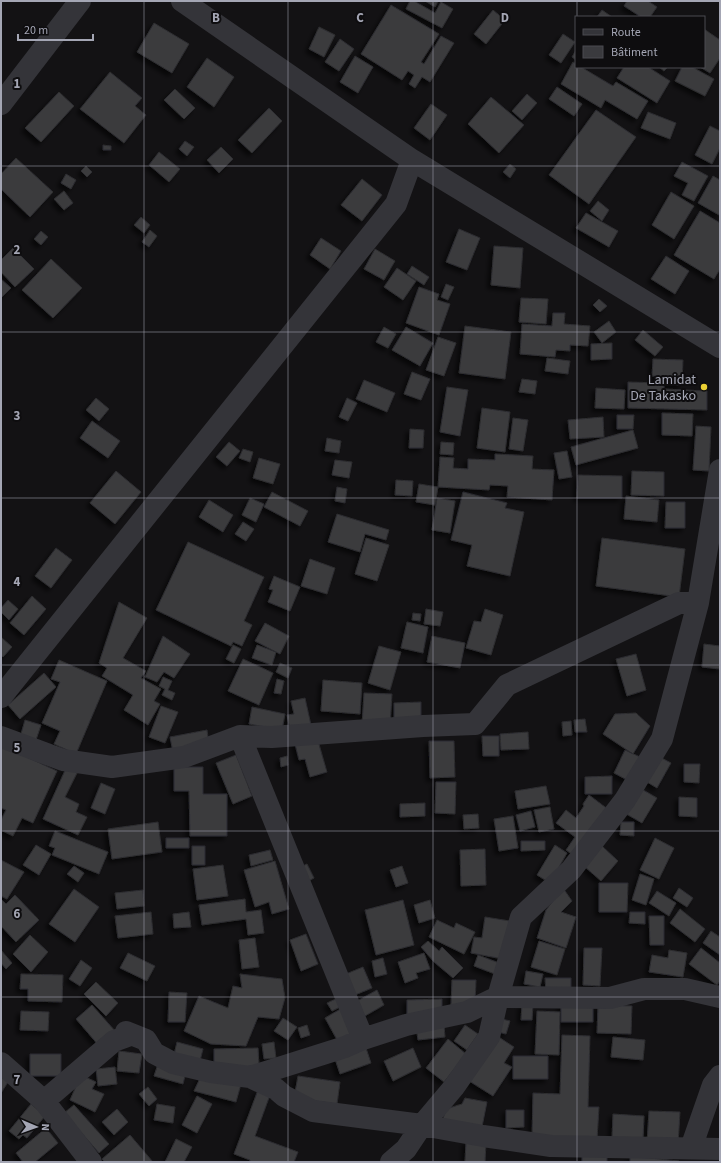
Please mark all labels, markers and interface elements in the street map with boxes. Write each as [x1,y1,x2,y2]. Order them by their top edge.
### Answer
text: B [212,9,220,27]
text: C [356,9,364,27]
text: D [501,9,509,27]
scale bar [18,16,93,42]
legend [575,16,705,68]
text: 20 m [24,22,48,39]
text: Route [611,24,641,41]
text: Bâtiment [611,44,657,61]
text: 1 [14,75,21,93]
text: 2 [14,241,21,259]
place label: Lamidat De Takasko [630,370,696,406]
marker: Lamidat De Takasko [699,382,709,392]
text: 3 [14,407,21,425]
text: 4 [14,573,21,591]
text: 5 [14,739,21,757]
text: 6 [14,905,21,923]
text: 7 [14,1071,21,1089]
north arrow [16,1107,56,1147]
text: N [38,1123,53,1131]

